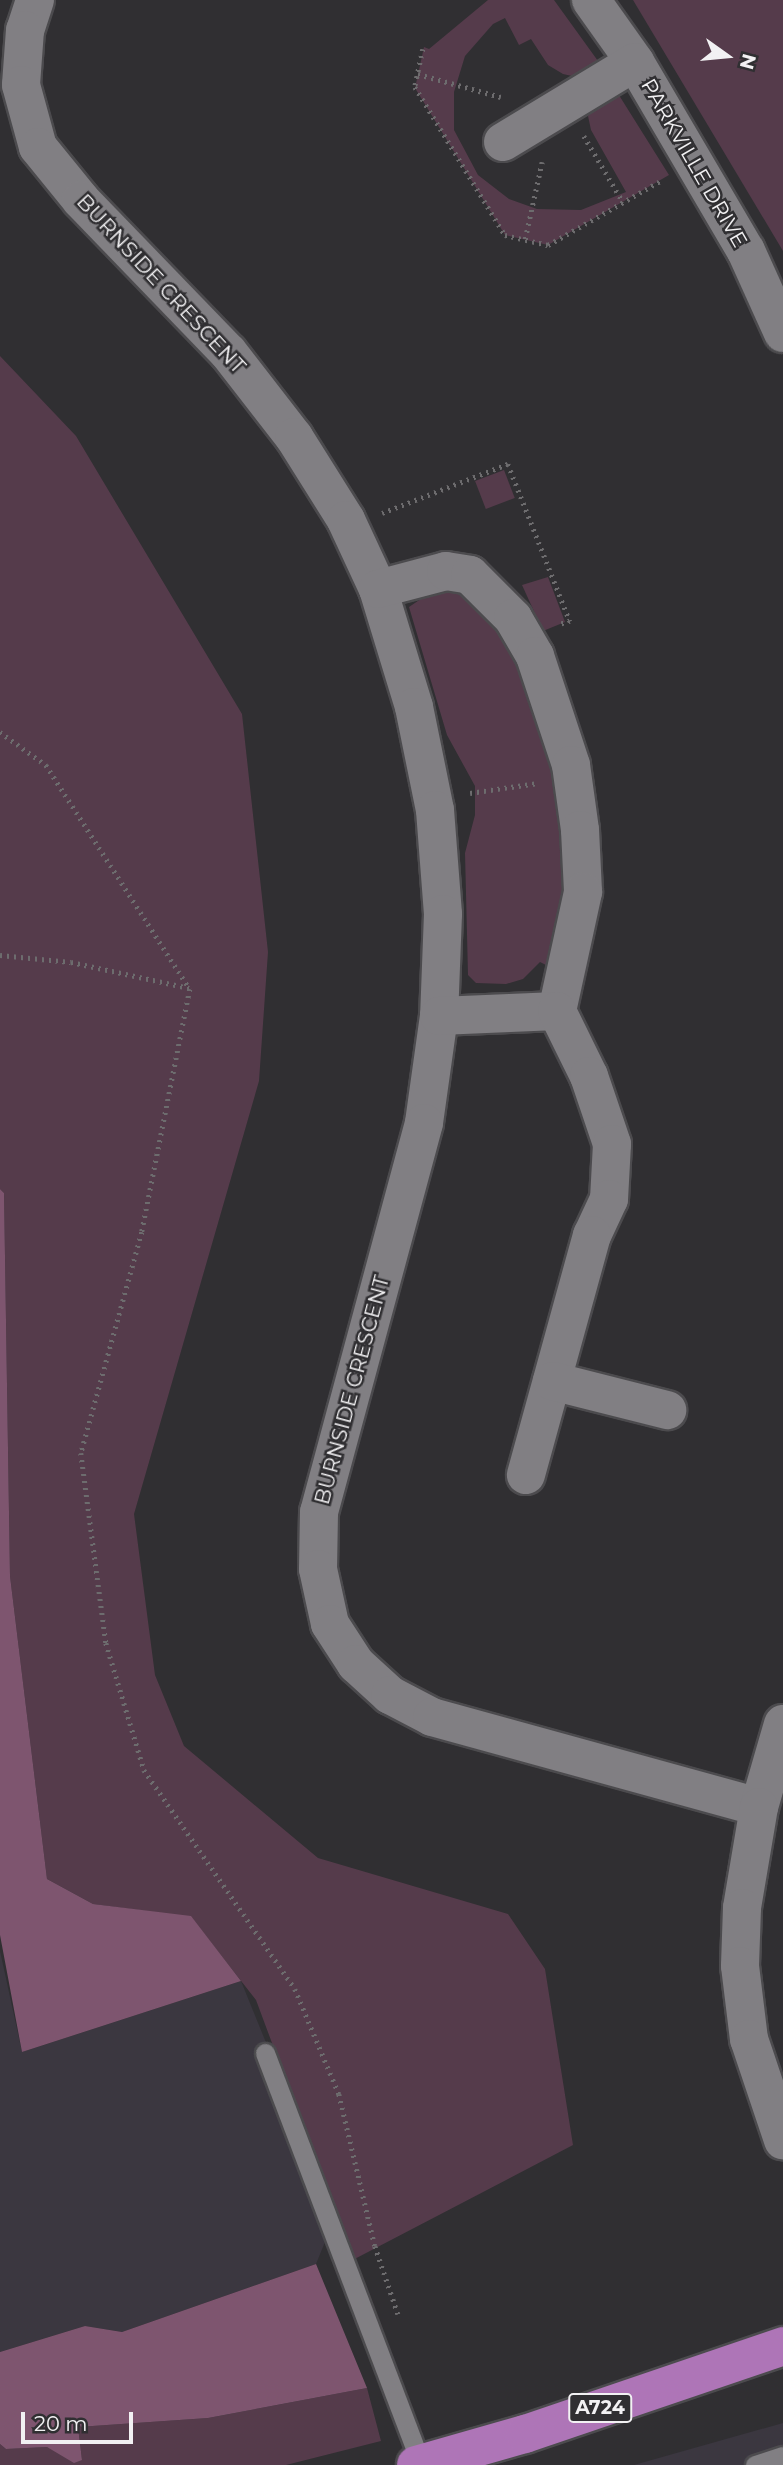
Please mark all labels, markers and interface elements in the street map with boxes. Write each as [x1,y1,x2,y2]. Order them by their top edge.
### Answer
north arrow [692,21,762,91]
text: N [735,51,761,72]
street label: PARKVILLE DRIVE [635,74,753,252]
street label: BURNSIDE CRESCENT [71,189,251,379]
street label: BURNSIDE CRESCENT [309,1273,395,1507]
road number: A724 [567,2392,633,2424]
scale bar [24,2398,136,2442]
text: 20 m [34,2411,88,2436]

